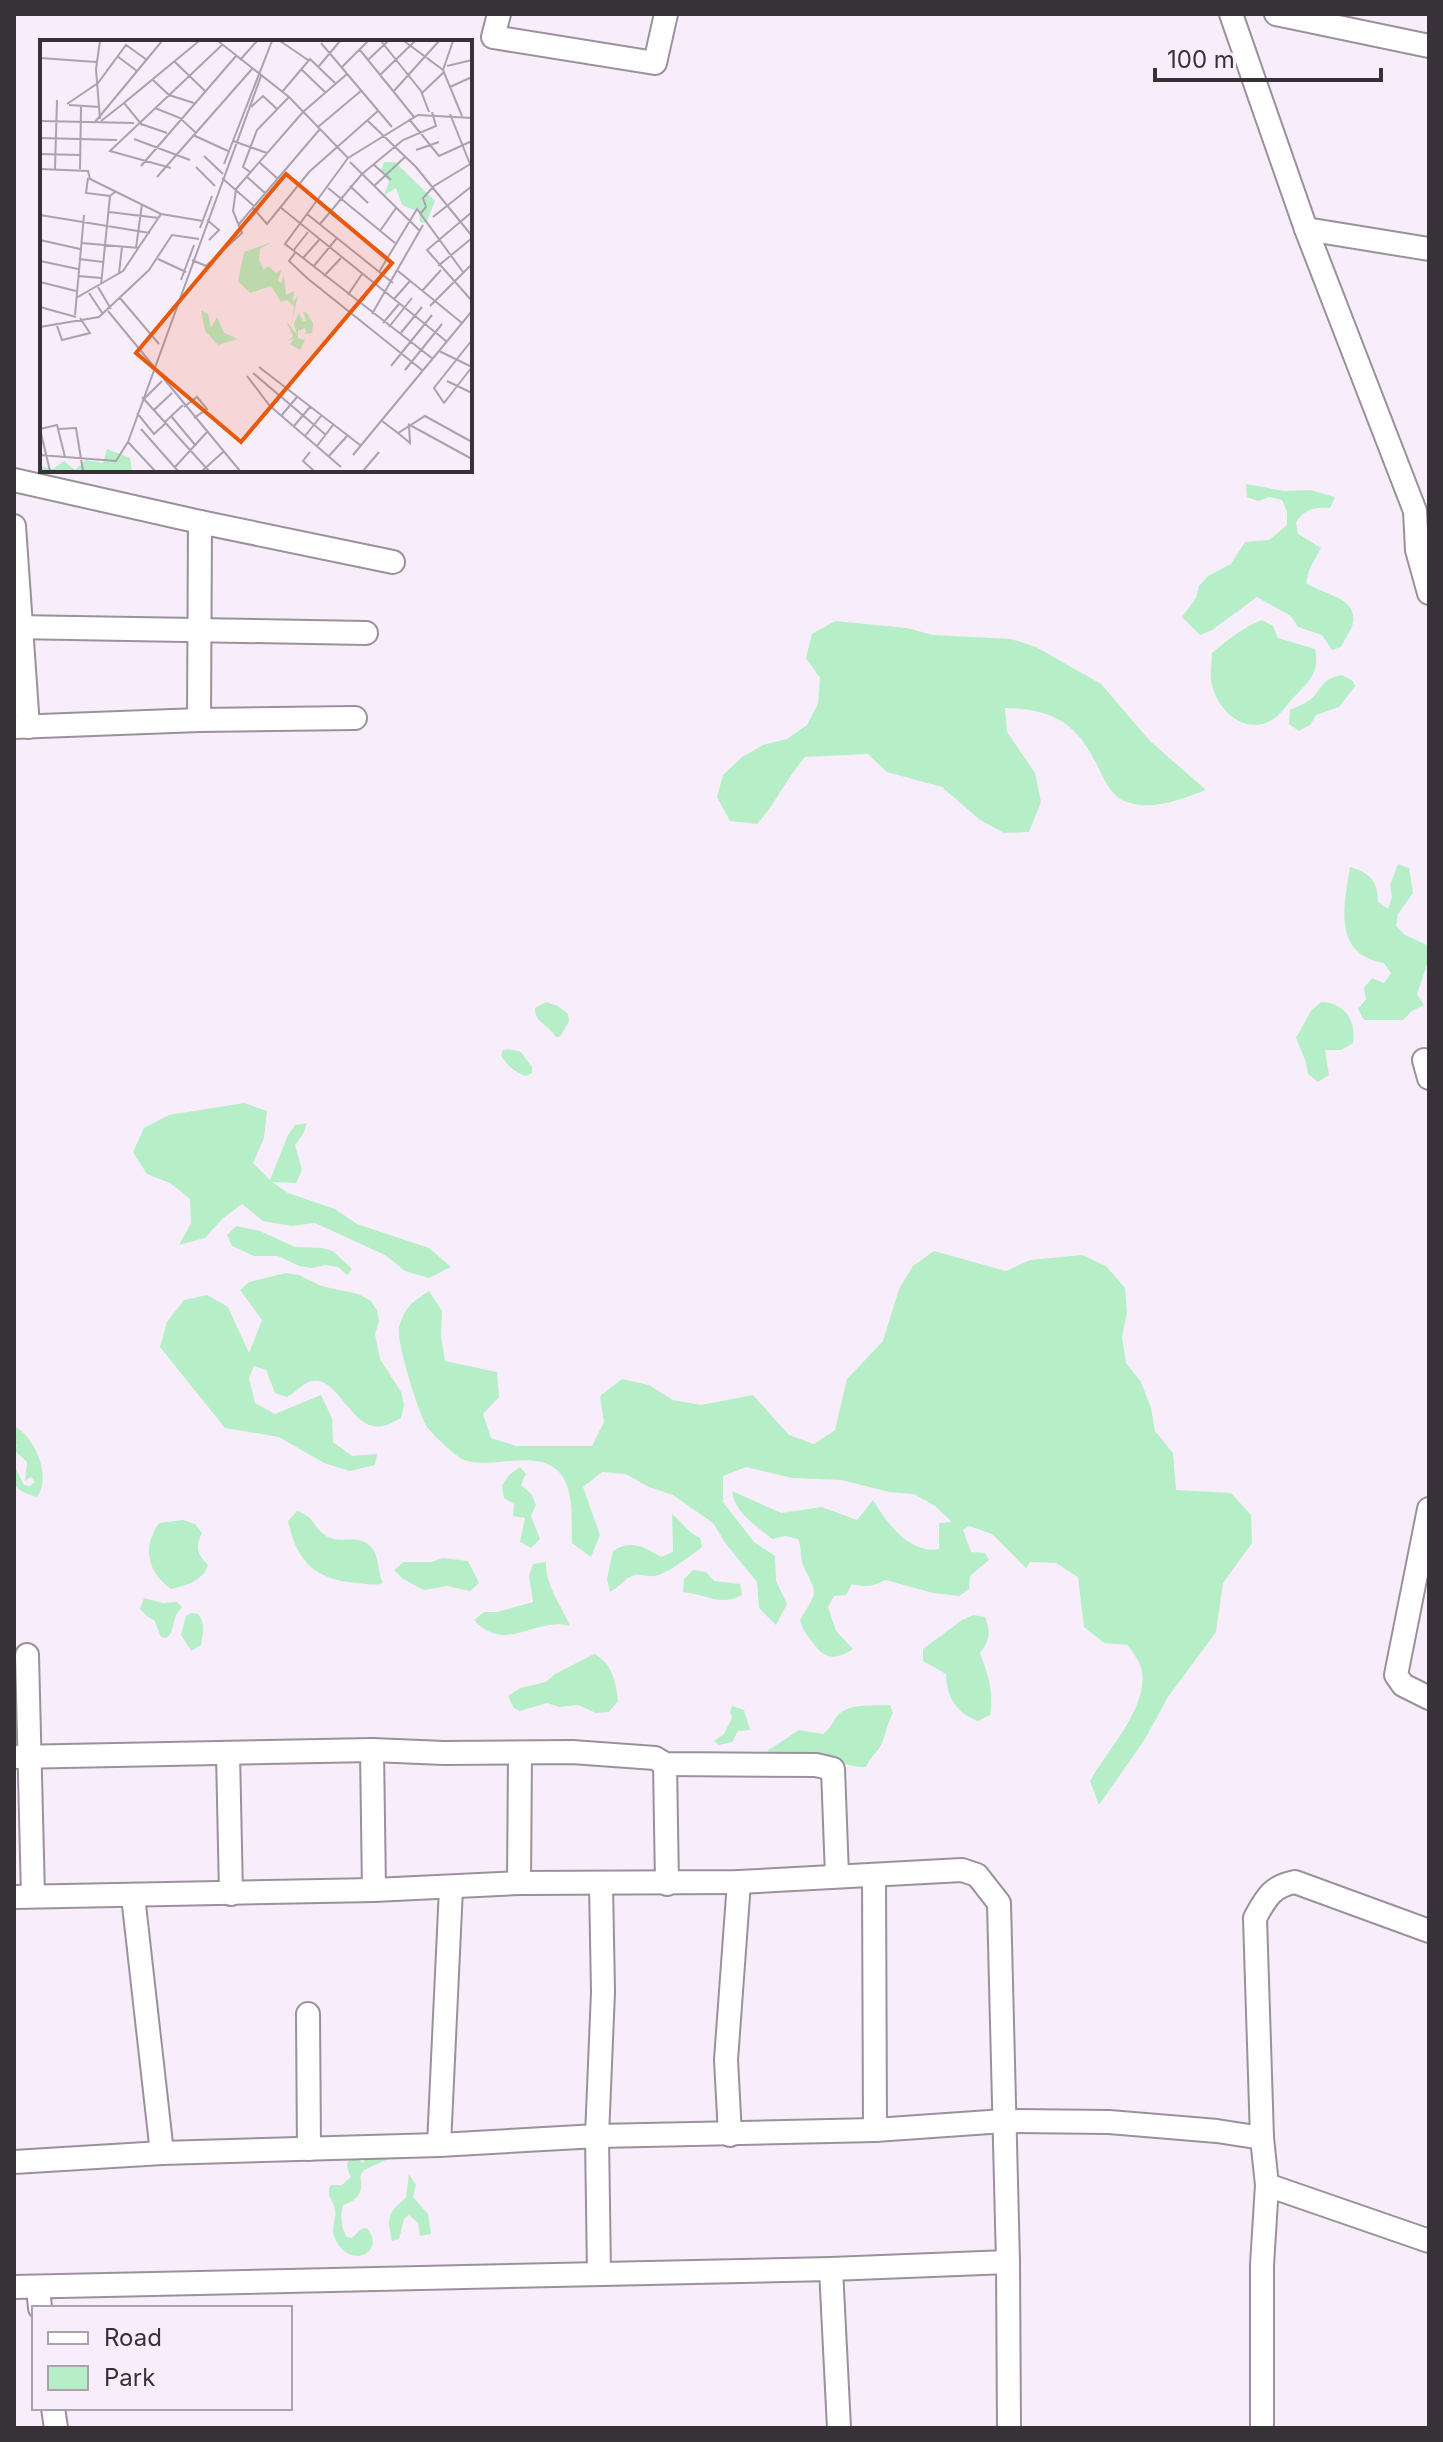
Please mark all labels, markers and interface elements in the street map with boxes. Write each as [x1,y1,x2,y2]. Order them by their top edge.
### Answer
scale bar [1155,32,1381,82]
inset map [40,40,472,472]
text: 100 m [1167,45,1235,74]
legend [32,2306,292,2410]
text: Road [104,2323,162,2352]
text: Park [104,2363,155,2392]

